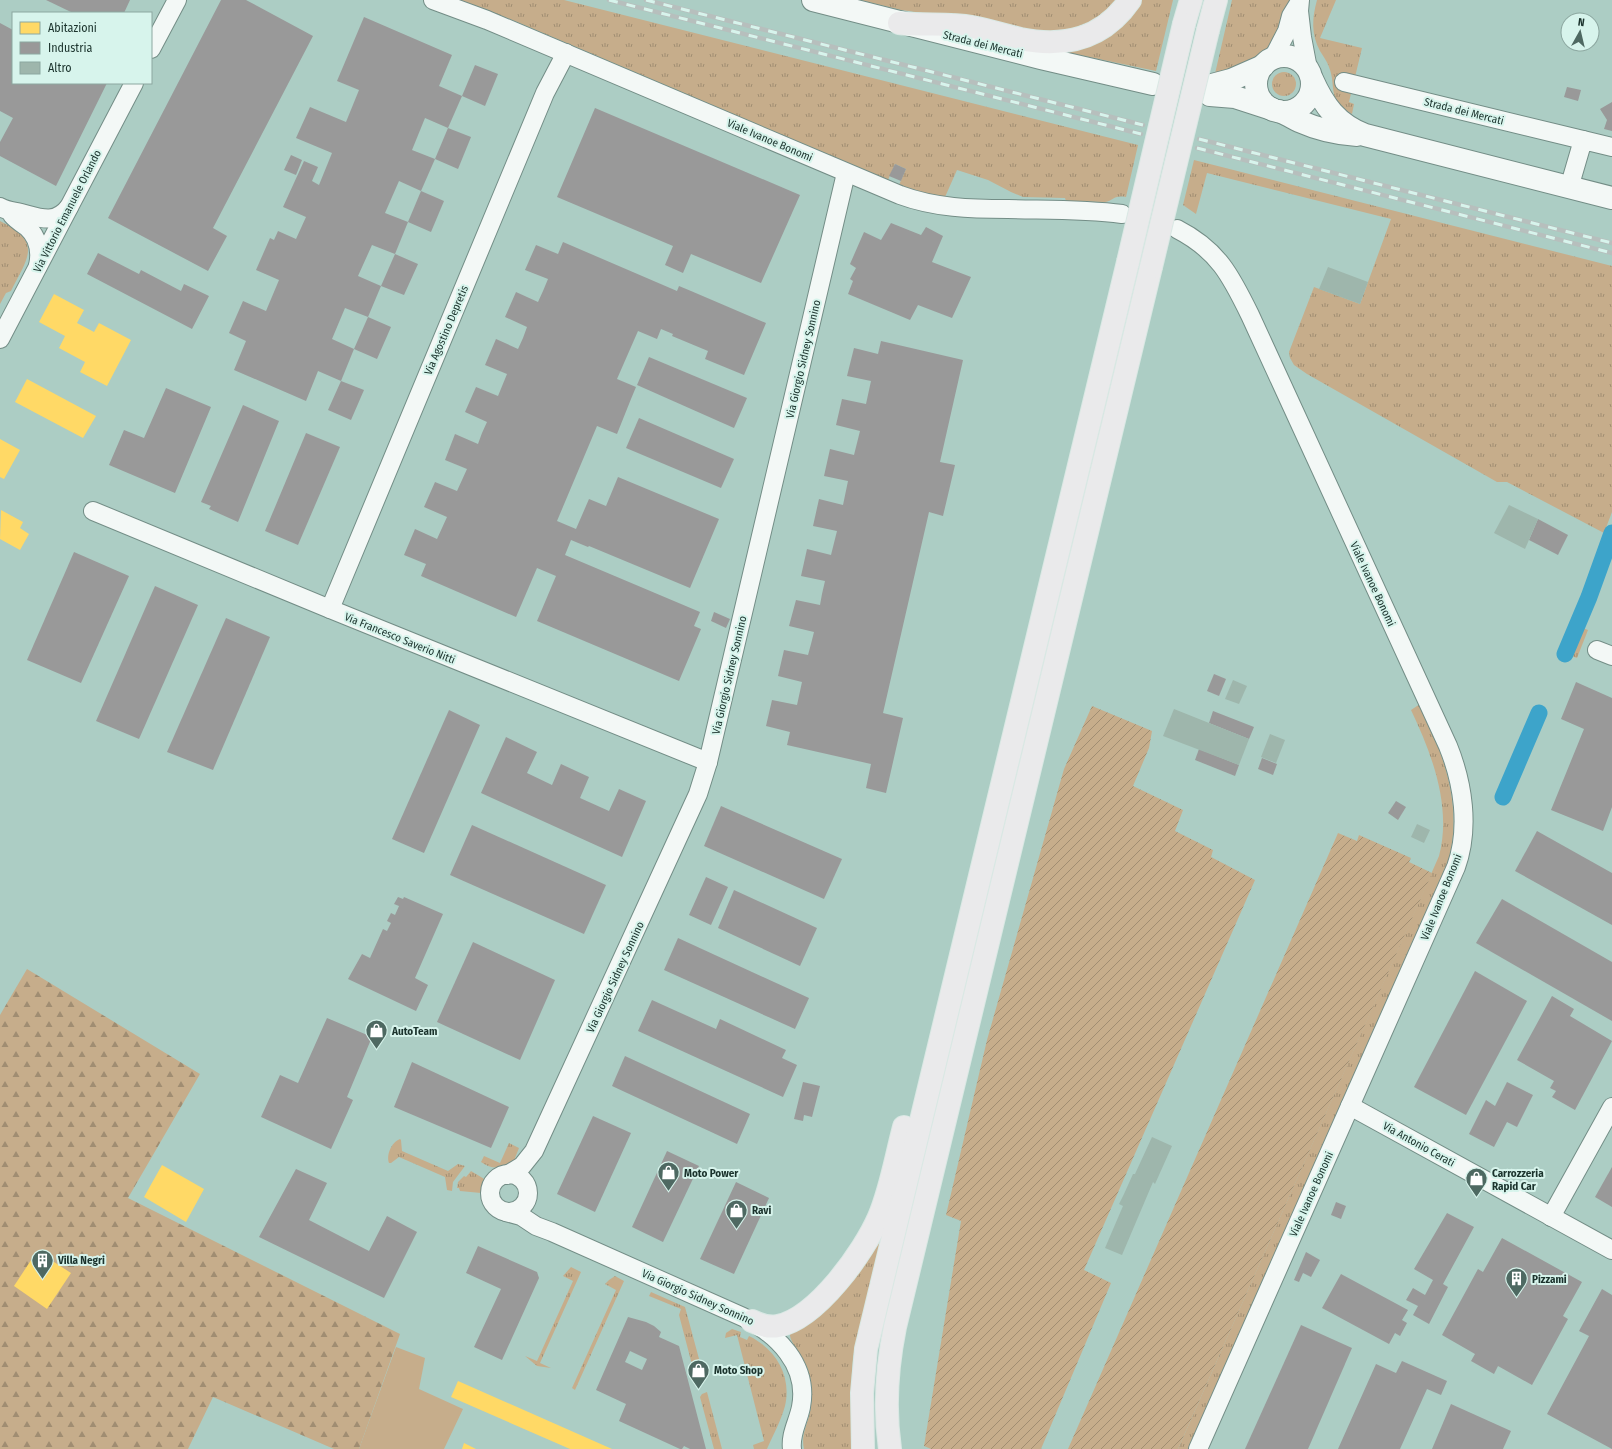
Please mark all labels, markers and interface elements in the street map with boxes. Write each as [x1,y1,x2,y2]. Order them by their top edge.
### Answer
legend [12,12,152,84]
north arrow [1560,12,1600,52]
text: N [1577,16,1585,29]
text: Abitazioni [48,21,97,35]
street label: Strada dei Mercati [942,28,1024,61]
text: Industria [48,41,92,55]
text: Altro [48,61,72,75]
street label: Strada dei Mercati [1423,95,1505,128]
street label: Viale Ivanoe Bonomi [725,117,815,164]
street label: Via Vittorio Emanuele Orlando [31,148,104,275]
street label: Via Agostino Depretis [422,283,471,377]
street label: Via Giorgio Sidney Sonnino [784,298,823,420]
street label: Viale Ivanoe Bonomi [1347,540,1398,629]
street label: Via Francesco Saverio Nitti [343,610,457,667]
street label: Via Giorgio Sidney Sonnino [710,614,749,736]
street label: Viale Ivanoe Bonomi [1418,852,1465,942]
street label: Via Giorgio Sidney Sonnino [584,919,647,1035]
shop icon: AutoTeam [363,1018,389,1051]
place label: AutoTeam [391,1025,437,1038]
street label: Via Antonio Cerati [1381,1119,1457,1170]
street label: Viale Ivanoe Bonomi [1287,1149,1336,1239]
shop icon: Moto Power [655,1160,681,1193]
shop icon: Carrozzeria Rapid Car [1463,1166,1489,1199]
place label: Moto Power [684,1167,739,1180]
place label: Carrozzeria Rapid Car [1492,1167,1544,1193]
shop icon: Ravi [724,1197,750,1230]
place label: Ravi [752,1204,772,1217]
building icon: Villa Negri [29,1247,55,1280]
place label: Villa Negri [57,1254,105,1267]
building icon: Pizzami [1504,1266,1530,1299]
street label: Via Giorgio Sidney Sonnino [640,1267,756,1328]
place label: Pizzami [1532,1273,1567,1286]
shop icon: Moto Shop [685,1357,711,1390]
place label: Moto Shop [714,1364,763,1377]

